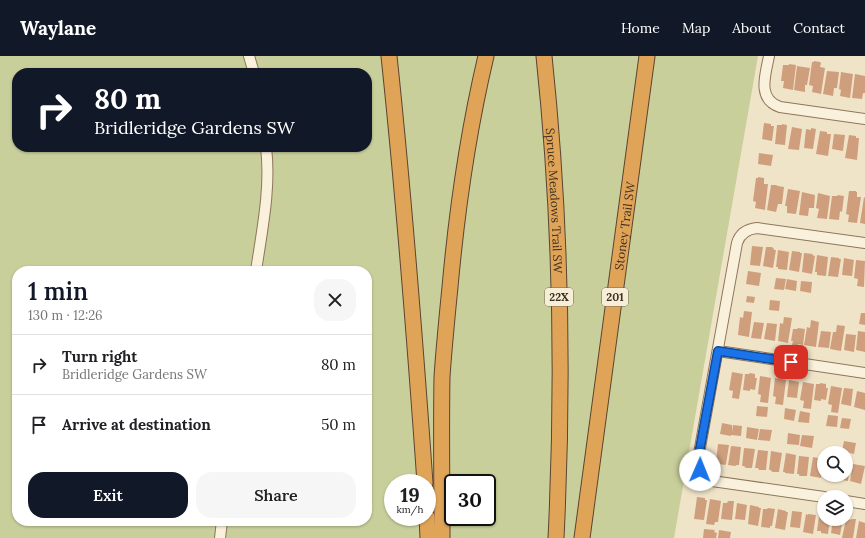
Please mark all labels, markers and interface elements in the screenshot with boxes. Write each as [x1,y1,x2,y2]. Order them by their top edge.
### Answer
text: Waylane [20,16,96,40]
text: Home [621,19,660,37]
text: Map [682,19,710,37]
text: About [732,19,771,37]
text: Contact [793,19,845,37]
text: 80 m [94,81,161,117]
icon: right [28,84,80,136]
text: Bridleridge Gardens SW [94,116,295,139]
street label: Spruce Meadows Trail SW [543,127,566,275]
street label: Stoney Trail SW [611,180,638,271]
text: 1 min [28,276,88,307]
button: close [314,279,356,321]
road number: 22X [545,288,573,306]
road number: 201 [602,288,628,306]
text: 130 m · 12:26 [28,307,103,324]
pin [774,345,808,379]
text: Turn right [62,347,138,366]
icon: arrive [780,351,802,373]
icon: right [28,354,50,376]
text: 80 m [321,355,356,374]
text: Bridleridge Gardens SW [62,366,207,383]
icon: arrive [28,414,50,436]
text: Arrive at destination [62,415,211,434]
text: 50 m [321,415,356,434]
map controls [817,446,853,526]
button: search [817,446,853,482]
position arrow [679,449,721,491]
button: Exit [28,472,188,518]
button: Share [196,472,356,518]
speed limit sign: 30 [444,474,496,526]
text: 19 [400,482,420,507]
button: layers [817,490,853,526]
text: km/h [396,503,424,516]

